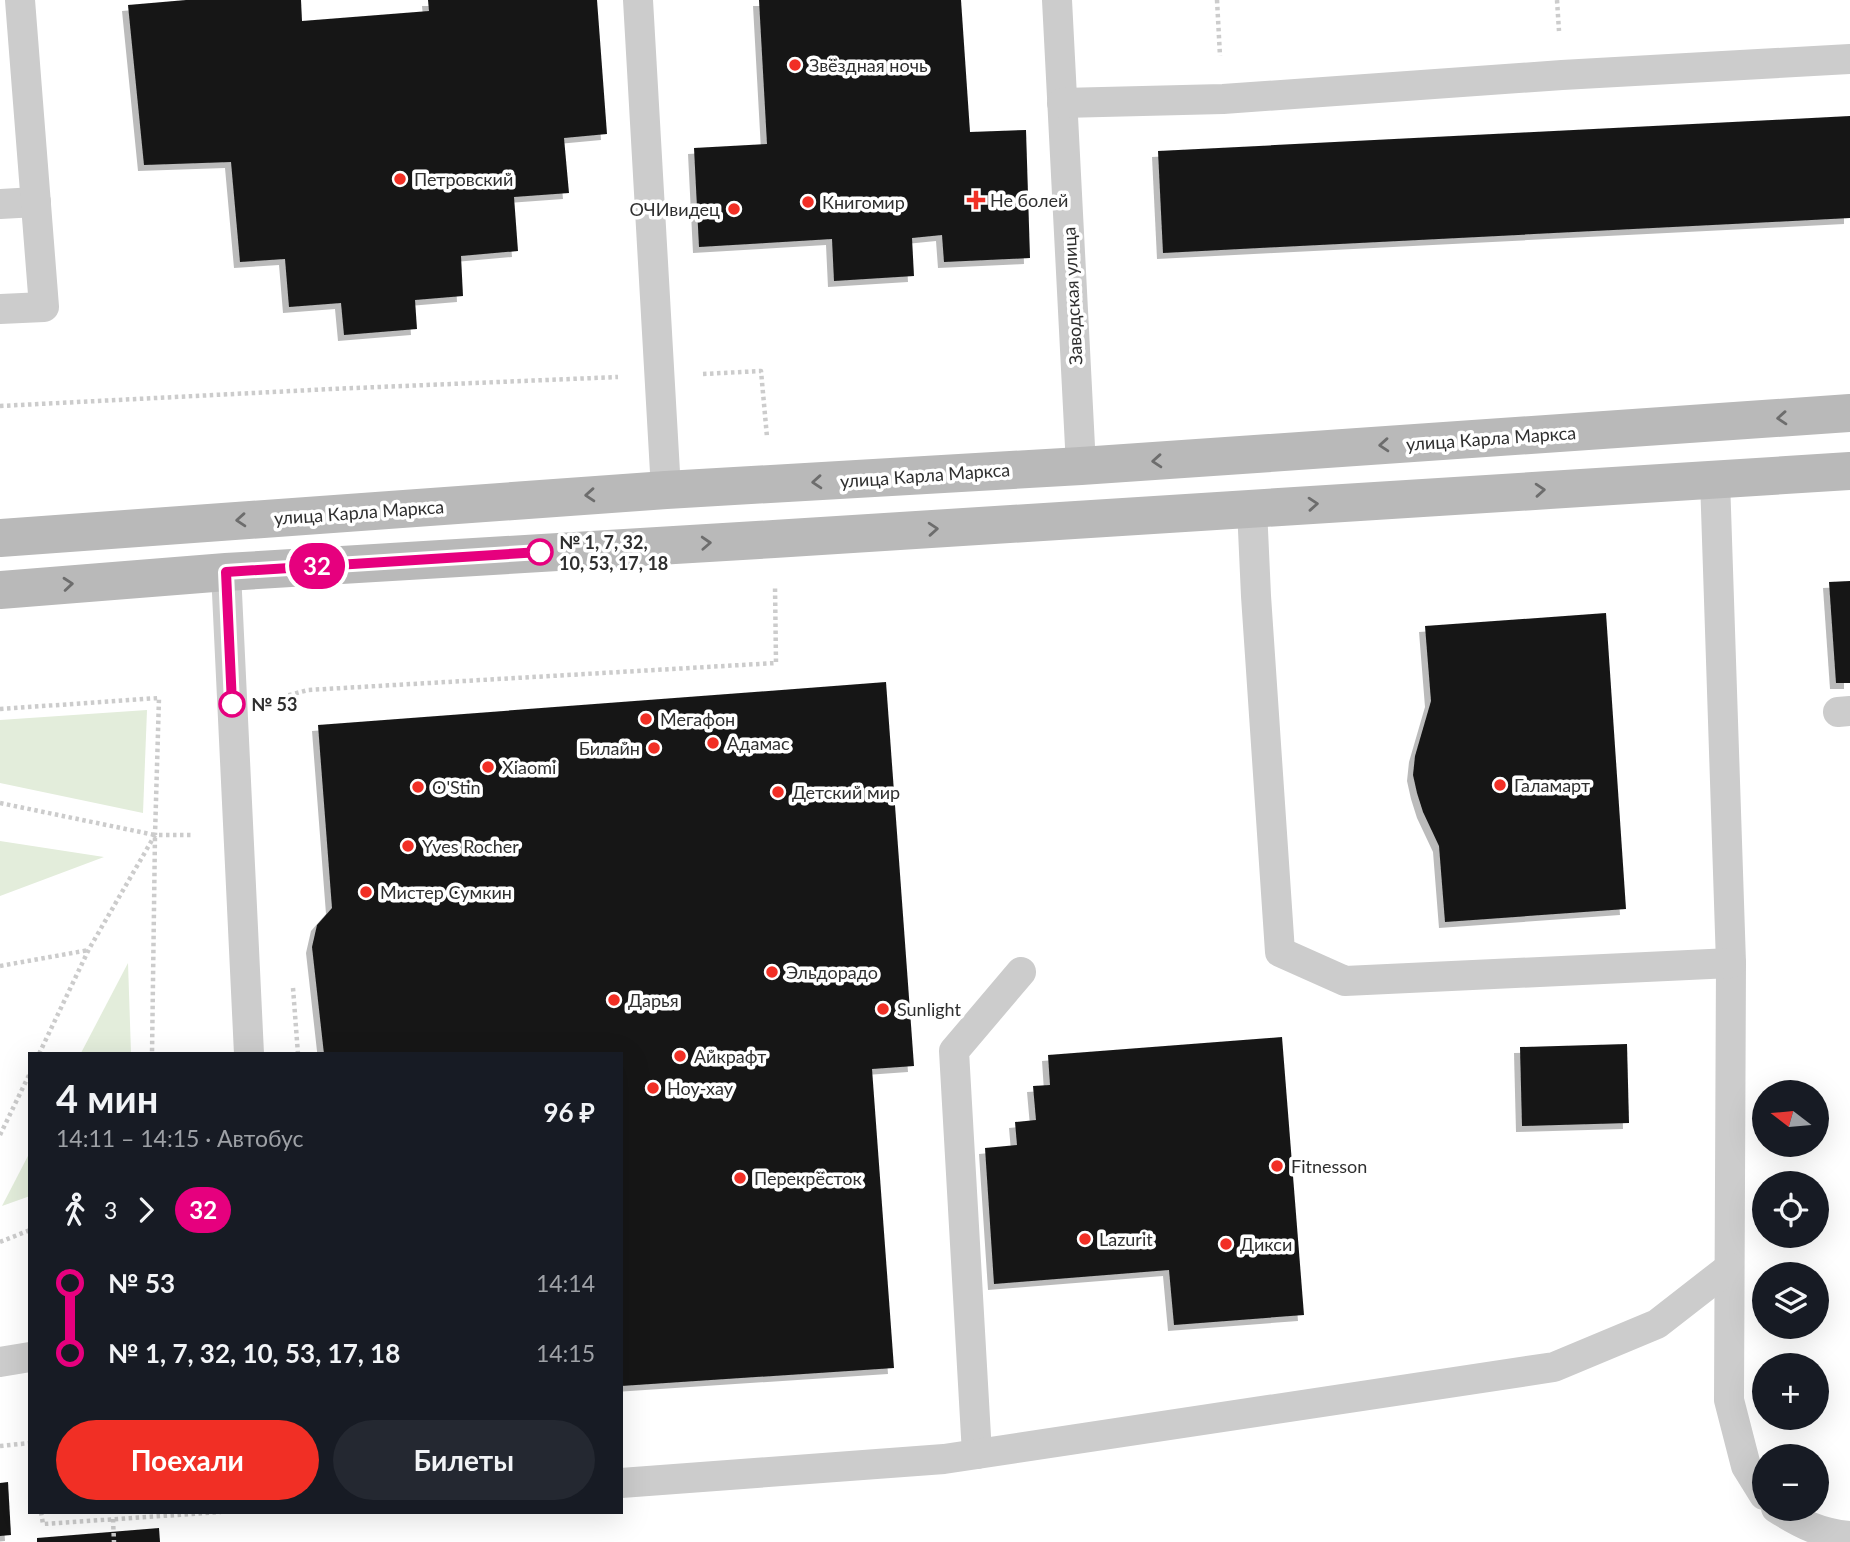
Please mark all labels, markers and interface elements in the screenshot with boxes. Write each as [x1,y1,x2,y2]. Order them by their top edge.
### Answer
place label: Звёздная ночь [809,54,928,76]
marker: Звёздная ночь [787,57,803,73]
place label: Петровский [414,168,513,190]
marker: Петровский [392,171,408,187]
place label: Не болей [990,189,1068,211]
place label: Книгомир [822,191,905,213]
marker: Не болей [968,192,984,208]
marker: Книгомир [800,194,816,210]
place label: ОЧИвидец [629,198,720,220]
marker: ОЧИвидец [726,201,742,217]
street label: Заводская улица [1057,226,1087,366]
one-way arrow [1776,410,1787,425]
street label: улица Карла Маркса [1405,421,1577,455]
one-way arrow [1378,437,1389,452]
one-way arrow [1151,453,1162,468]
street label: улица Карла Маркса [839,458,1011,492]
one-way arrow [811,474,822,489]
one-way arrow [1534,483,1545,498]
one-way arrow [584,487,595,502]
street label: улица Карла Маркса [273,495,445,529]
one-way arrow [1307,497,1318,512]
one-way arrow [235,512,246,527]
one-way arrow [928,521,939,536]
place label: № 1, 7, 32, 10, 53, 17, 18 [559,531,668,574]
one-way arrow [700,536,711,551]
marker: № 1, 7, 32, 10, 53, 17, 18 [527,539,553,565]
line badge: 32 [286,543,348,589]
text: 32 [303,551,331,580]
one-way arrow [63,577,74,592]
marker: № 53 [219,691,245,717]
place label: № 53 [251,693,297,715]
place label: Мегафон [660,708,735,730]
marker: Мегафон [638,711,654,727]
place label: Адамас [727,732,790,754]
marker: Адамас [705,735,721,751]
place label: Билайн [579,737,640,759]
marker: Билайн [646,740,662,756]
place label: Xiaomi [502,756,556,778]
marker: Xiaomi [480,759,496,775]
place label: Галамарт [1514,774,1590,796]
place label: O'Stin [432,776,481,798]
marker: Галамарт [1492,777,1508,793]
marker: O'Stin [410,779,426,795]
place label: Детский мир [792,781,900,803]
marker: Детский мир [770,784,786,800]
place label: Yves Rocher [422,835,519,857]
marker: Yves Rocher [400,838,416,854]
place label: Мистер Сумкин [380,881,512,903]
marker: Мистер Сумкин [358,884,374,900]
place label: Эльдорадо [786,961,878,983]
marker: Эльдорадо [764,964,780,980]
place label: Дарья [628,989,679,1011]
marker: Дарья [606,992,622,1008]
place label: Sunlight [897,998,962,1020]
marker: Sunlight [875,1001,891,1017]
place label: Айкрафт [694,1045,766,1067]
marker: Айкрафт [672,1048,688,1064]
text: 4 мин [56,1075,158,1121]
place label: Ноу-хау [667,1077,734,1099]
marker: Ноу-хау [645,1080,661,1096]
north arrow [1752,1080,1829,1157]
map controls [1752,1080,1829,1521]
text: 96 ₽ [543,1096,595,1128]
text: 14:11 – 14:15 · Автобус [56,1124,304,1152]
place label: Fitnesson [1291,1155,1367,1177]
marker: Fitnesson [1269,1158,1285,1174]
place label: Перекрёсток [754,1167,862,1189]
marker: Перекрёсток [732,1170,748,1186]
button: locate [1752,1171,1829,1248]
icon: walk [56,1191,94,1229]
icon: forward [127,1191,165,1229]
text: 32 [189,1195,217,1224]
text: 3 [104,1196,117,1224]
place label: Lazurit [1099,1228,1153,1250]
marker: Lazurit [1077,1231,1093,1247]
place label: Дикси [1240,1233,1292,1255]
marker: Дикси [1218,1236,1234,1252]
button: layers [1752,1262,1829,1339]
text: № 53 [108,1267,175,1299]
text: 14:14 [536,1269,595,1297]
text: № 1, 7, 32, 10, 53, 17, 18 [108,1337,400,1369]
text: 14:15 [536,1339,595,1367]
button: + [1752,1353,1829,1430]
button: Поехали [56,1420,319,1500]
button: Билеты [333,1420,595,1500]
button: − [1752,1444,1829,1521]

